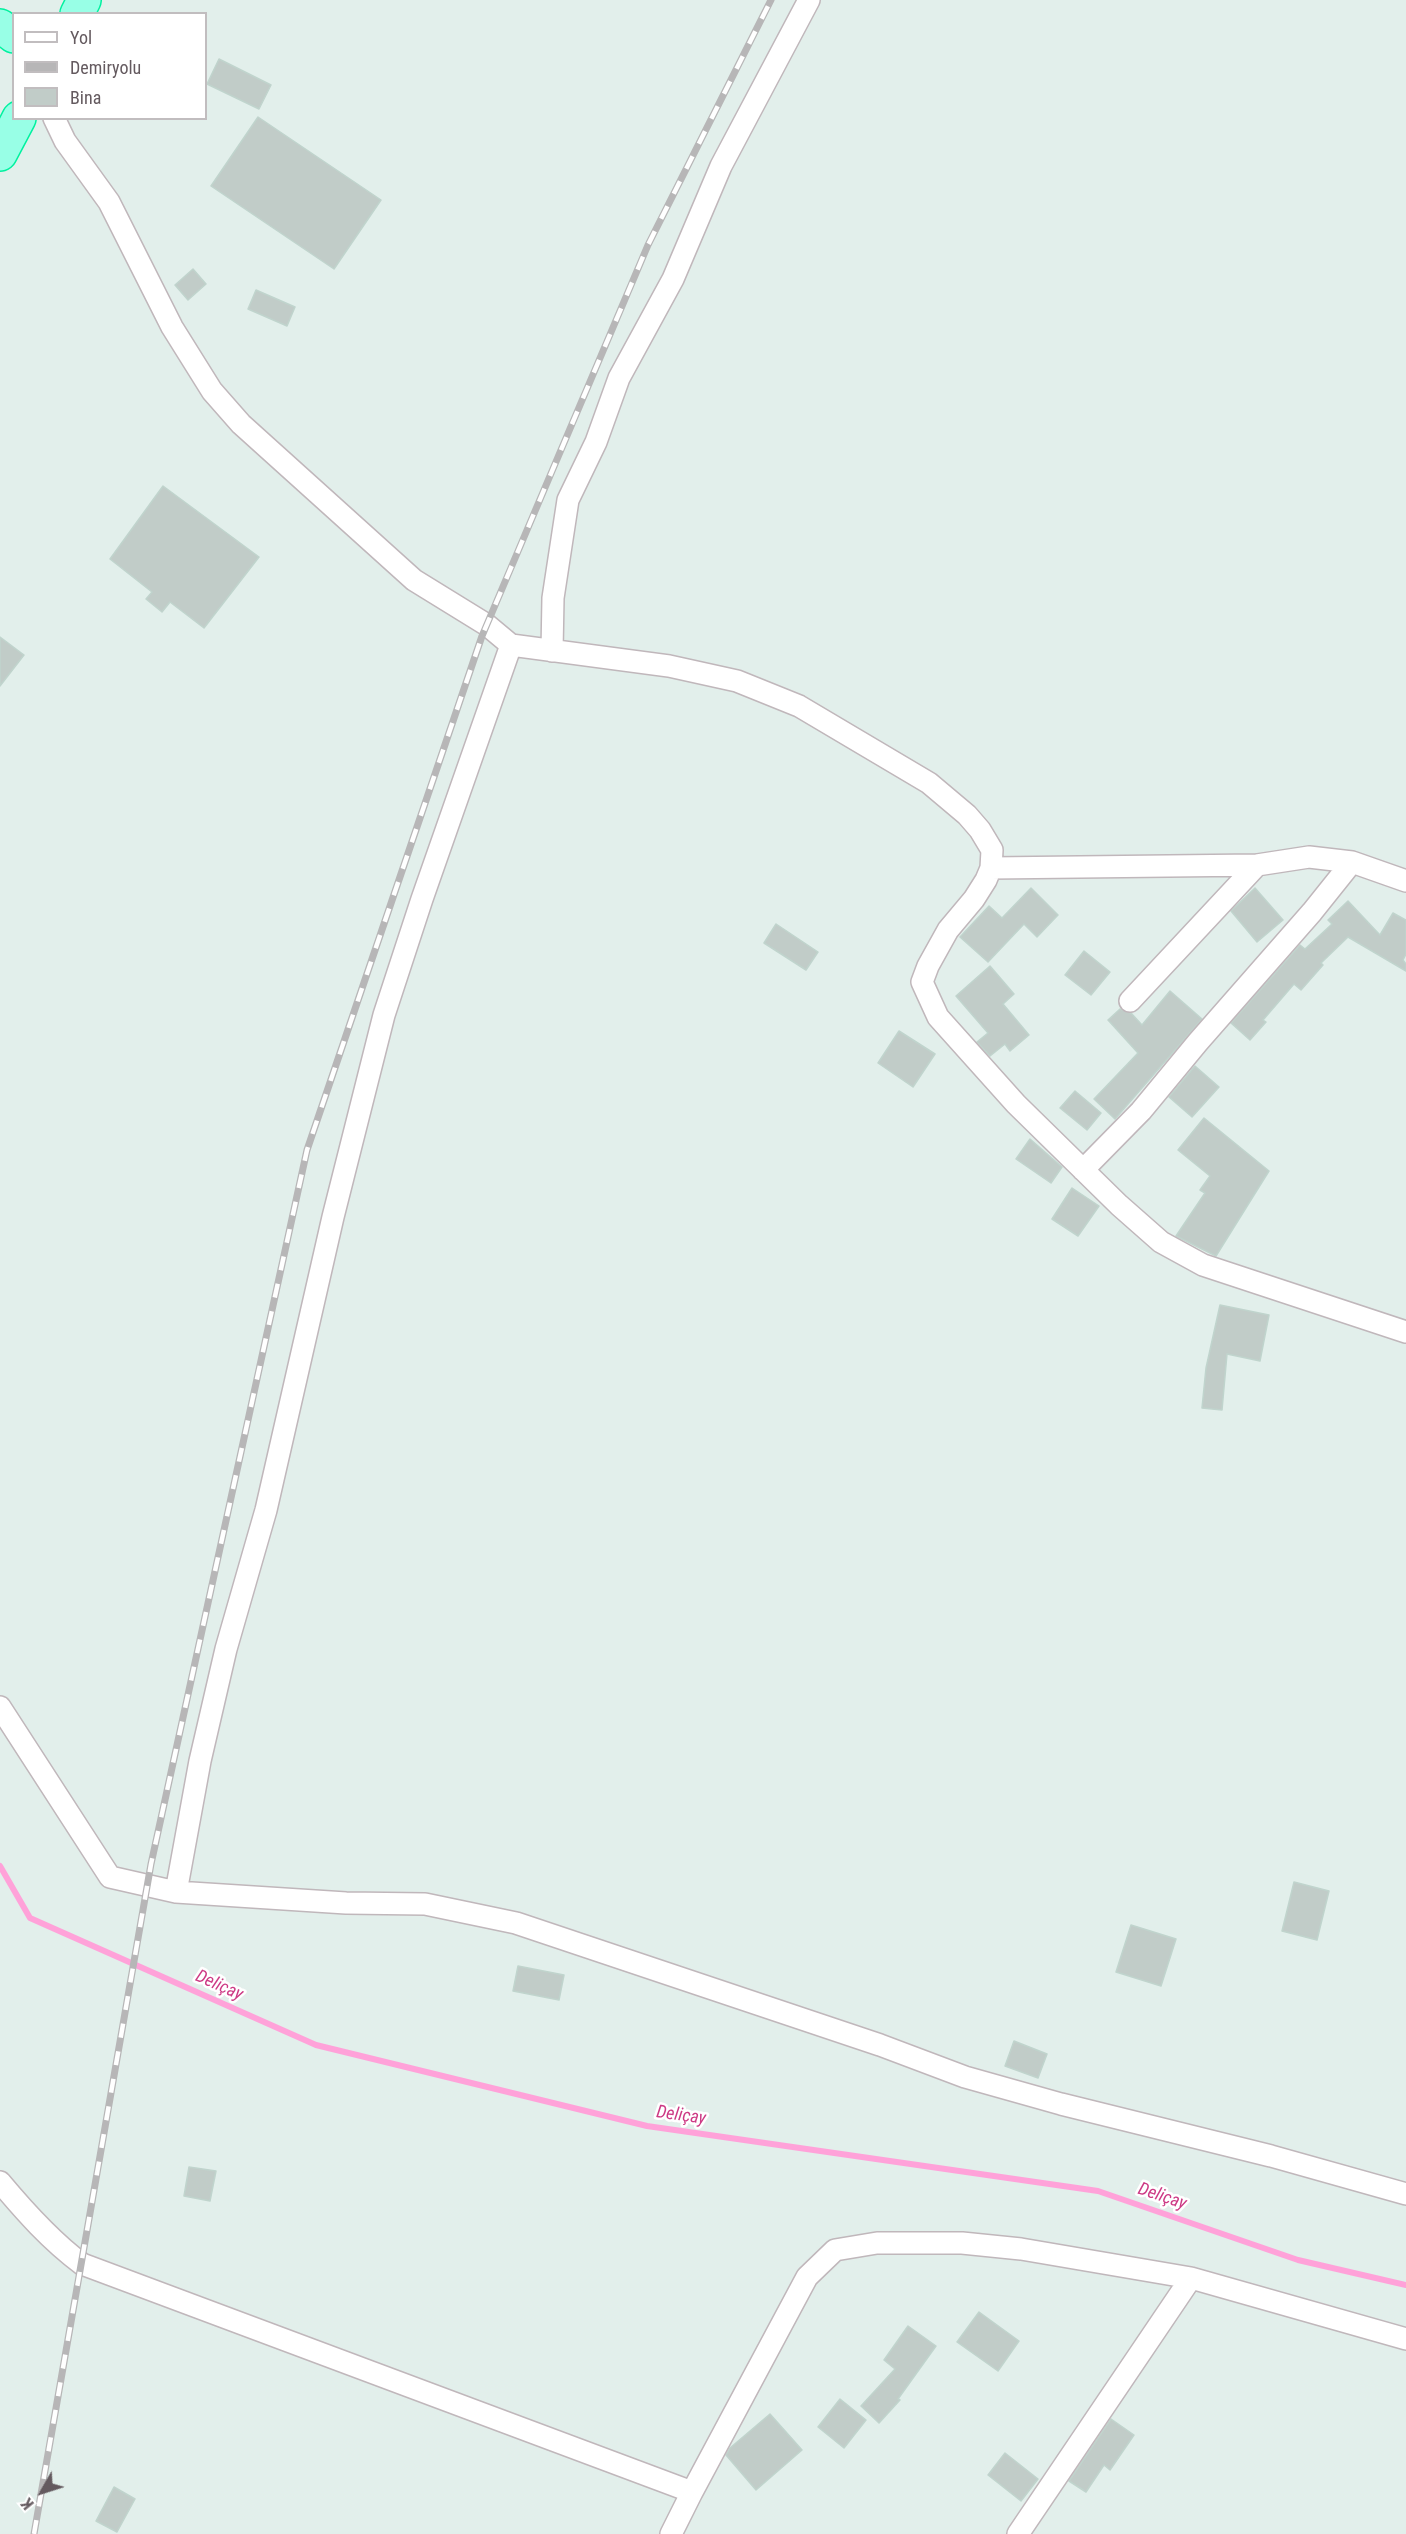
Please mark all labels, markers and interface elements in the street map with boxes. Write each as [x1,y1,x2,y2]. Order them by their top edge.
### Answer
legend [12,12,207,120]
text: Yol [70,27,92,48]
text: Demiryolu [70,57,141,78]
text: Bina [70,87,101,108]
water label: Deliçay [192,1966,246,2006]
water label: Deliçay [655,2102,707,2130]
water label: Deliçay [1135,2179,1189,2215]
north arrow [12,2462,72,2522]
text: K [17,2494,38,2513]

